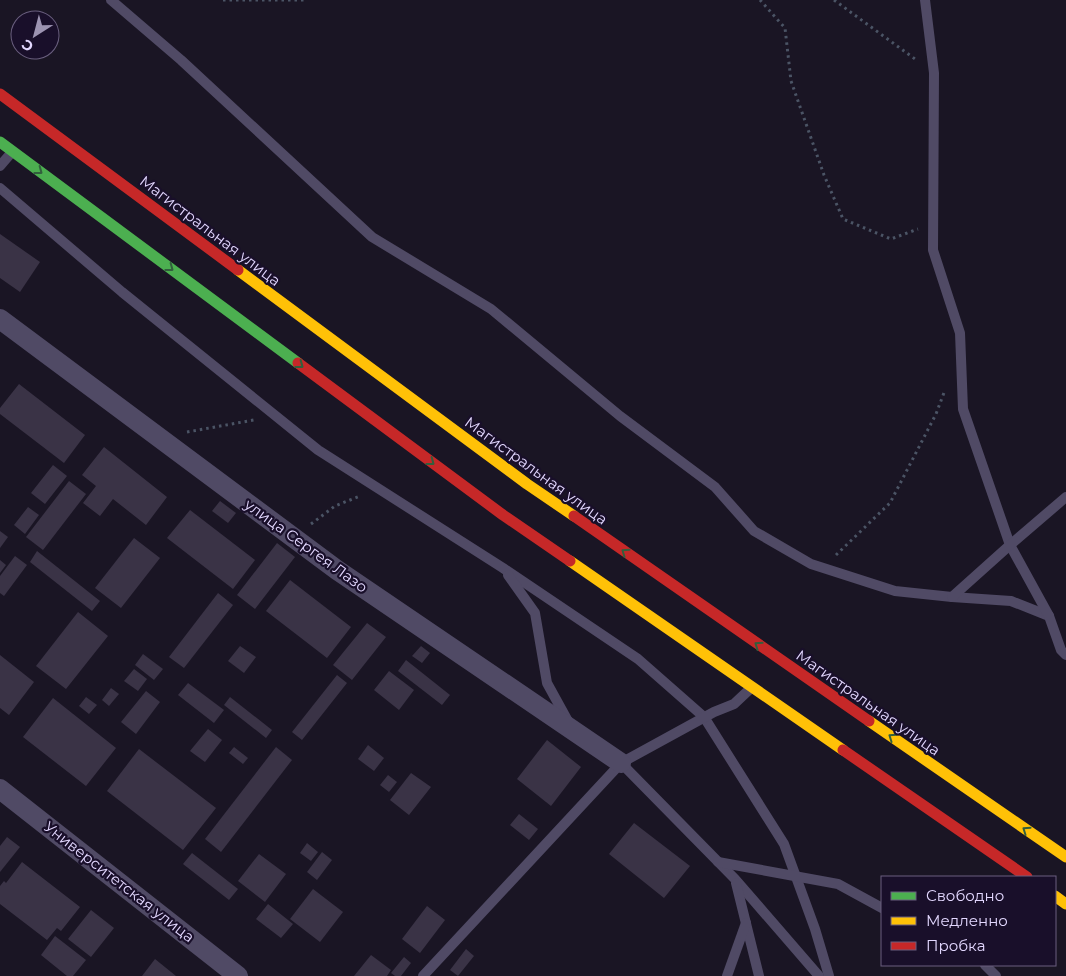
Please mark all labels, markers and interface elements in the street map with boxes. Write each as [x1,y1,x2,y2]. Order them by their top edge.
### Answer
north arrow [10,10,60,60]
text: С [18,35,37,56]
one-way arrow [33,166,42,174]
street label: Магистральная улица [136,171,285,290]
one-way arrow [164,262,174,271]
one-way arrow [294,359,304,368]
street label: Магистральная улица [461,412,611,529]
one-way arrow [425,456,434,464]
street label: улица Сергея Лазо [240,494,372,597]
one-way arrow [621,549,631,558]
one-way arrow [755,642,764,651]
street label: Магистральная улица [793,646,944,760]
one-way arrow [888,734,898,743]
street label: Университетская улица [40,817,198,946]
one-way arrow [1022,827,1032,836]
legend [881,876,1056,966]
text: Свободно [926,886,1004,905]
text: Медленно [926,911,1008,930]
text: Пробка [926,936,985,955]

